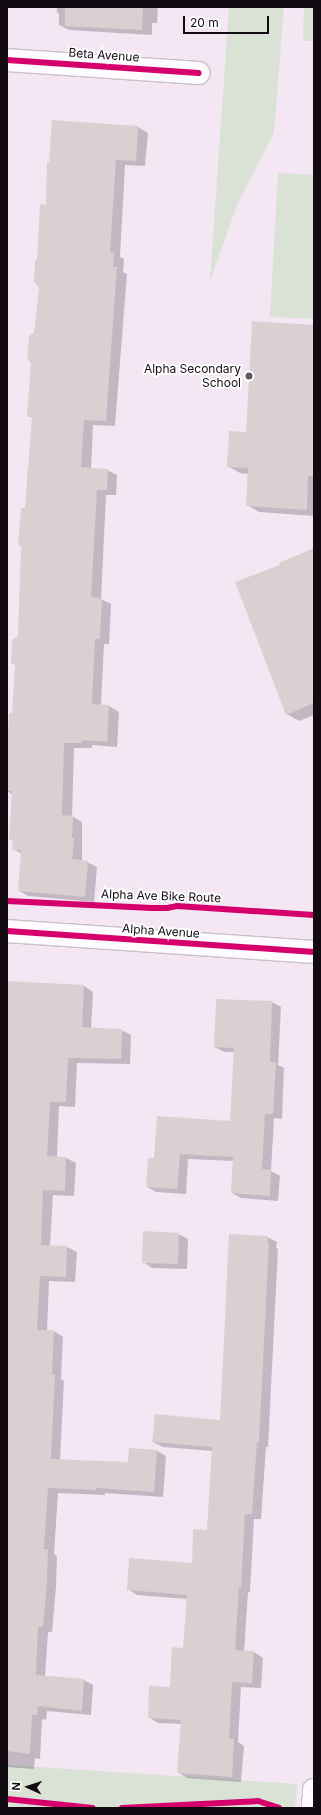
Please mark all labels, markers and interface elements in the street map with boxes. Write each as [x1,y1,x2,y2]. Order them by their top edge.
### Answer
scale bar [185,8,271,34]
text: 20 m [190,15,219,30]
street label: Beta Avenue [68,45,140,65]
place label: Alpha Secondary School [144,362,241,390]
marker: Alpha Secondary School [244,371,254,381]
street label: Alpha Ave Bike Route [101,887,221,905]
street label: Alpha Avenue [122,921,200,941]
north arrow [8,1767,48,1807]
text: N [9,1782,23,1791]

